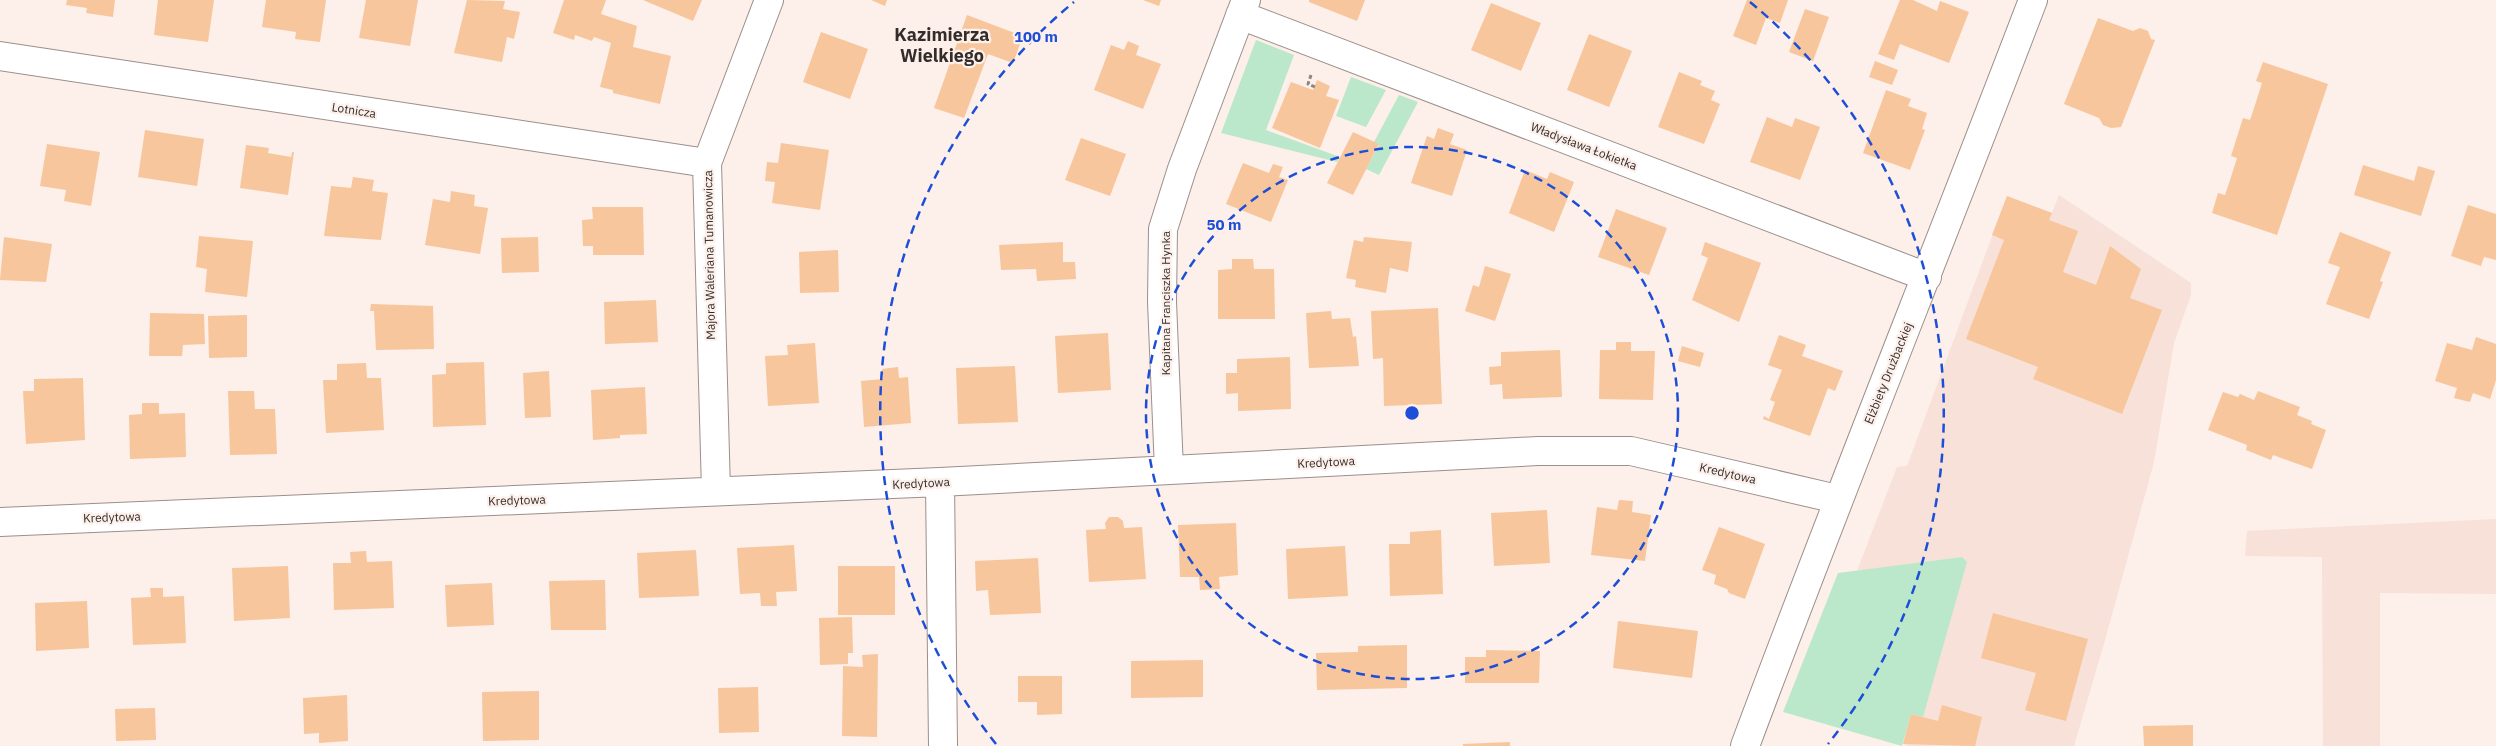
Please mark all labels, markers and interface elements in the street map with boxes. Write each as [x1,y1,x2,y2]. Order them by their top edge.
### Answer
district label: Kazimierza Wielkiego [894,23,990,67]
text: 100 m [1014,27,1058,46]
street label: Lotnicza [331,99,378,121]
street label: Władysława Łokietka [1529,119,1640,173]
street label: Majora Waleriana Tumanowicza [700,169,718,340]
text: 50 m [1207,215,1241,234]
street label: Kapitana Franciszka Hynka [1158,230,1173,375]
street label: Elżbiety Drużbackiej [1861,320,1915,426]
centre of rings [1403,404,1421,422]
street label: Kredytowa [1297,453,1356,471]
street label: Kredytowa [1698,459,1758,487]
street label: Kredytowa [892,474,951,492]
street label: Kredytowa [488,491,547,509]
street label: Kredytowa [83,508,142,526]

